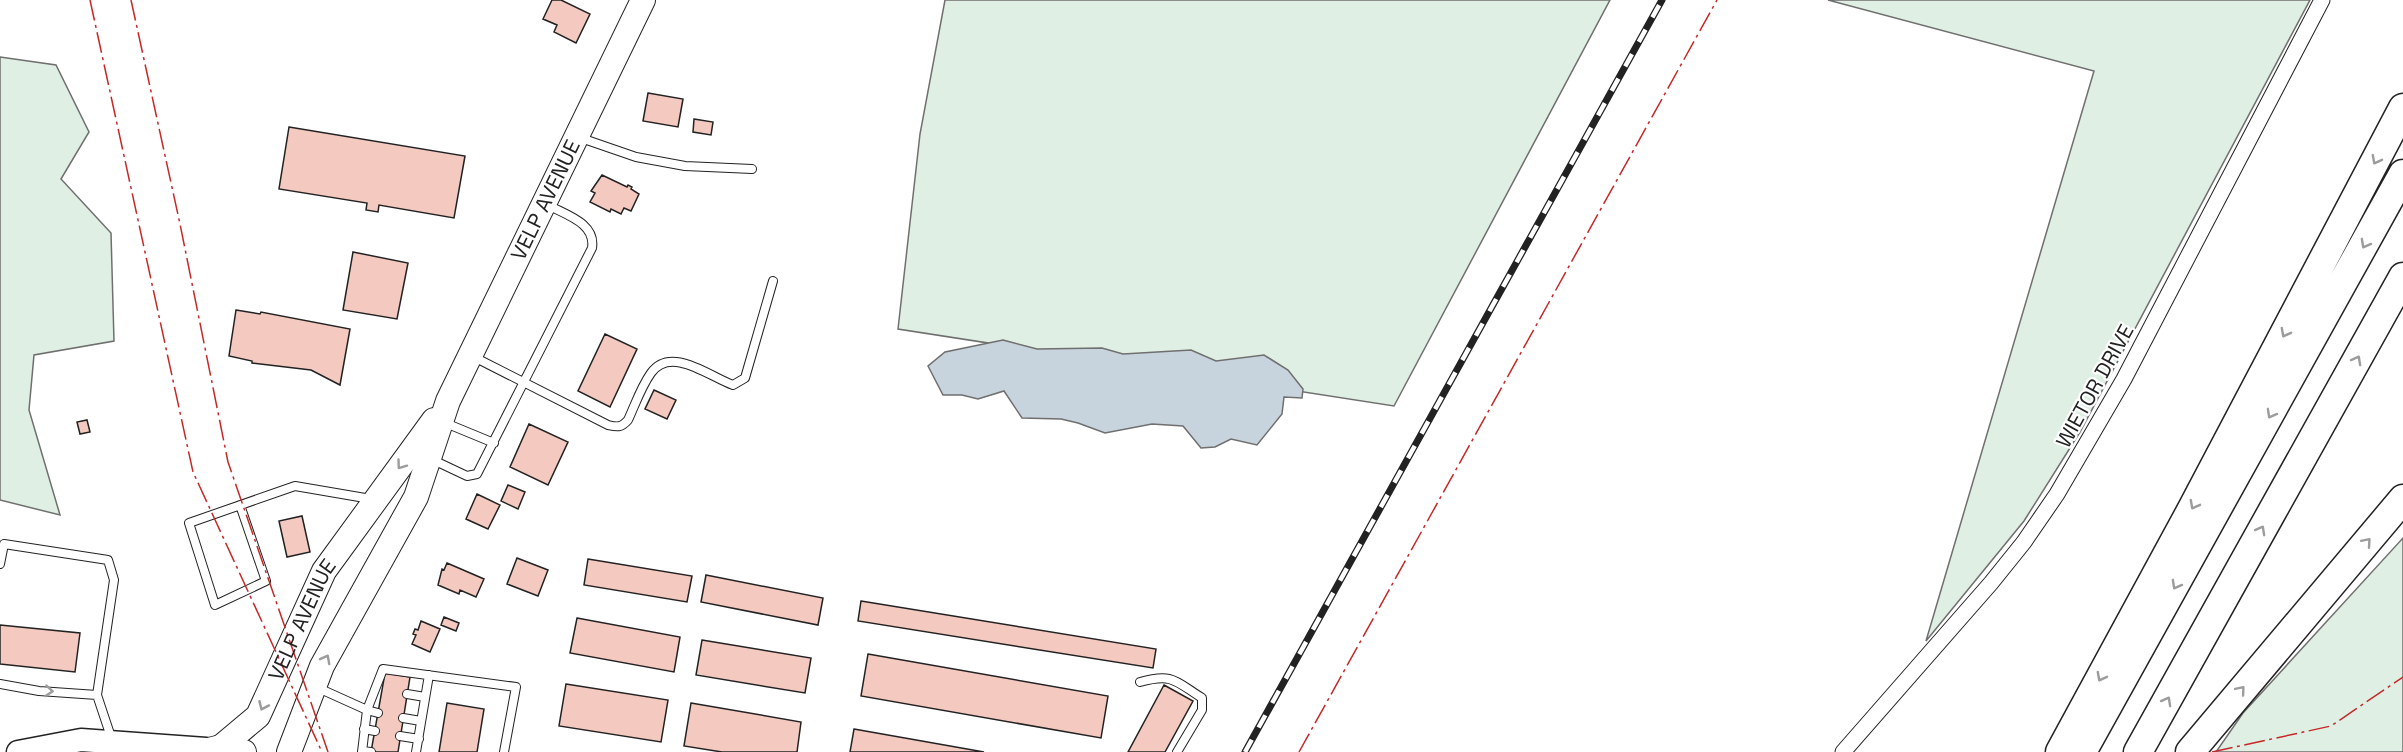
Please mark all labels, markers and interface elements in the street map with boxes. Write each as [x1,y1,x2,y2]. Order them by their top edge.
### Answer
street label: VELP AVENUE [504,135,586,265]
one-way arrow [2372,154,2383,164]
one-way arrow [2361,237,2372,248]
street label: WIETOR DRIVE [2050,319,2140,452]
one-way arrow [2281,326,2292,337]
one-way arrow [2350,356,2361,366]
one-way arrow [2266,408,2278,419]
one-way arrow [398,459,409,470]
one-way arrow [2190,499,2201,509]
one-way arrow [2254,526,2266,537]
one-way arrow [2359,538,2370,549]
street label: VELP AVENUE [262,553,341,685]
one-way arrow [2172,579,2183,589]
one-way arrow [319,655,330,665]
one-way arrow [2097,670,2108,681]
one-way arrow [44,685,53,698]
one-way arrow [2233,686,2244,697]
one-way arrow [2160,697,2171,707]
one-way arrow [258,699,270,710]

